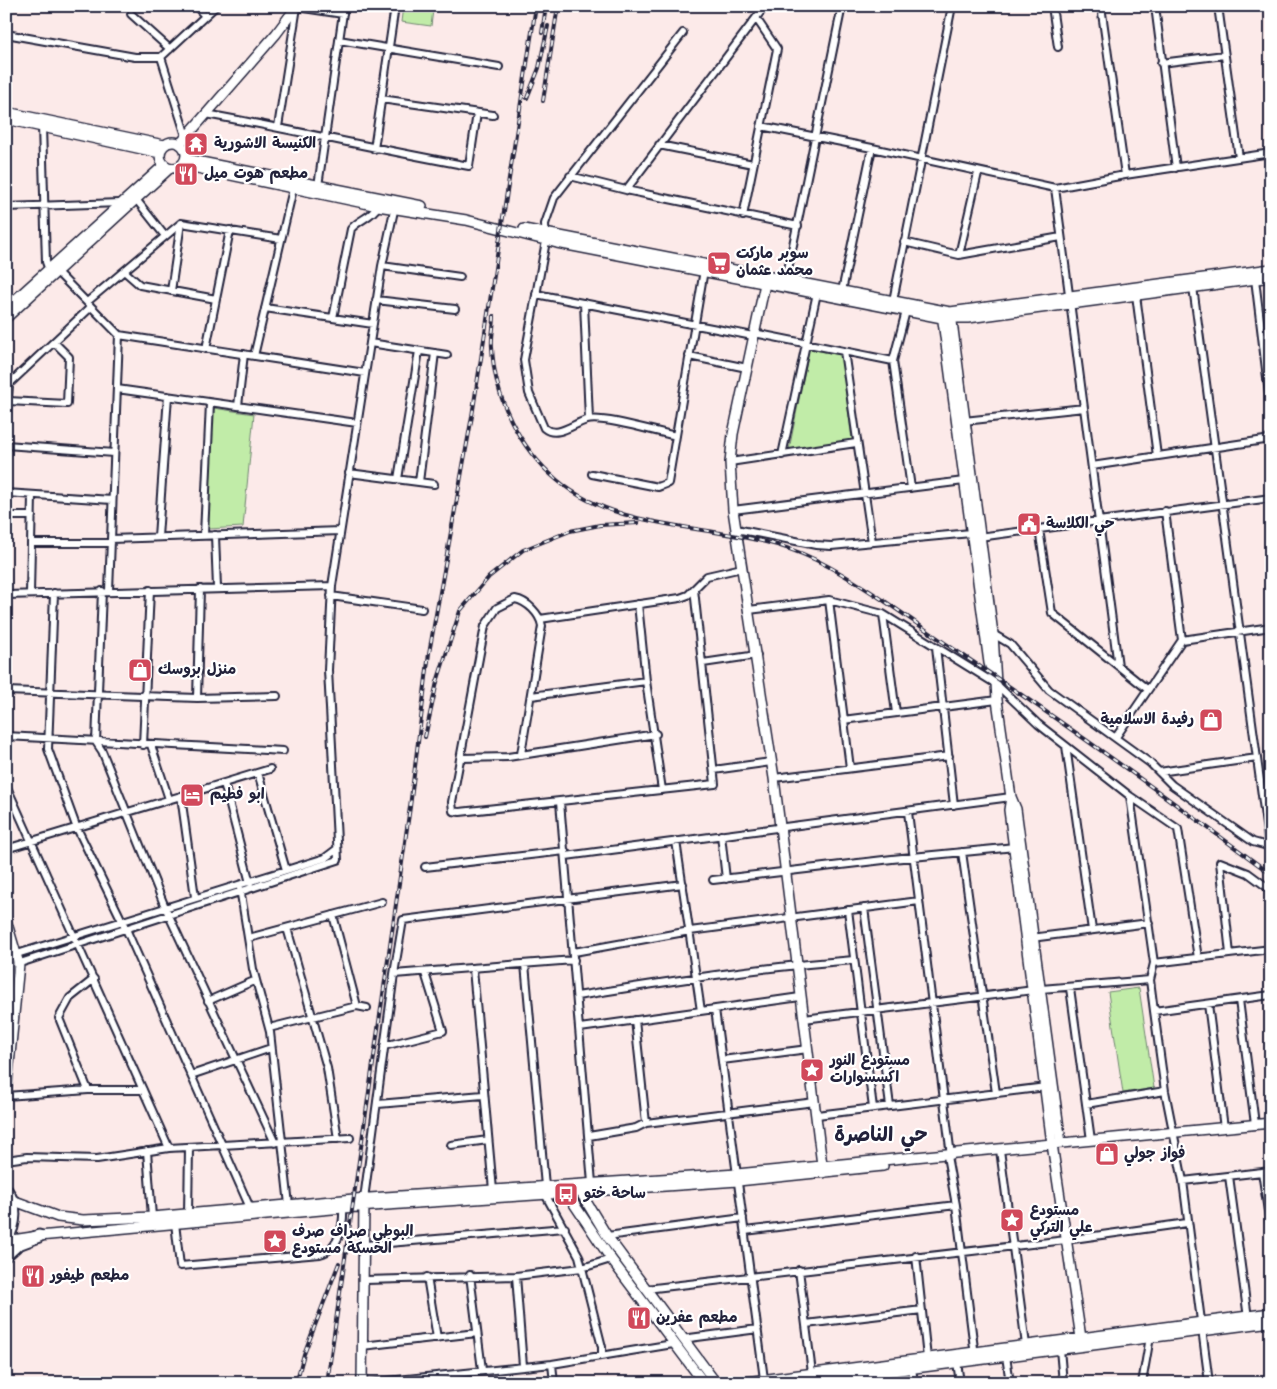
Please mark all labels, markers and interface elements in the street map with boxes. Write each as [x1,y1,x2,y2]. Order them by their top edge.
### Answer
temple icon: الكنيسة الاشورية [183,131,209,157]
place label: الكنيسة الاشورية [214,132,316,156]
restaurant icon: مطعم هوت ميل [173,161,199,187]
place label: مطعم هوت ميل [204,162,308,186]
place label: سوبر ماركت محمد عثمان [736,242,813,283]
supermarket icon: سوبر ماركت محمد عثمان [706,250,732,276]
public building icon: حي الكلاسة [1016,511,1042,537]
place label: حي الكلاسة [1046,512,1115,537]
shop icon: منزل بروسك [127,657,153,683]
place label: منزل بروسك [158,658,236,682]
shop icon: رفيدة الاسلامية [1198,707,1224,733]
place label: رفيدة الاسلامية [1101,708,1194,732]
hotel icon: ابو فطيم [179,782,205,808]
place label: ابو فطيم [210,783,265,807]
place label: مستودع النور اكسسوارات [828,1049,910,1090]
place icon: مستودع النور اكسسوارات [799,1057,825,1083]
district label: حي الناصرة [834,1120,928,1152]
shop icon: فواز جولي [1094,1141,1120,1167]
place label: فواز جولي [1124,1142,1185,1167]
bus stop icon: ساحة ختو [553,1181,579,1207]
place label: ساحة ختو [583,1182,646,1206]
place label: مستودع علي التركي [1030,1199,1093,1241]
place icon: مستودع علي التركي [999,1207,1025,1233]
place label: البوطي صراف صرف الحسكة مستودع [292,1220,413,1261]
place icon: البوطي صراف صرف الحسكة مستودع [262,1228,288,1254]
restaurant icon: مطعم طيفور [20,1263,46,1289]
place label: مطعم طيفور [49,1264,130,1288]
restaurant icon: مطعم عفرين [626,1305,652,1331]
place label: مطعم عفرين [656,1306,738,1330]

